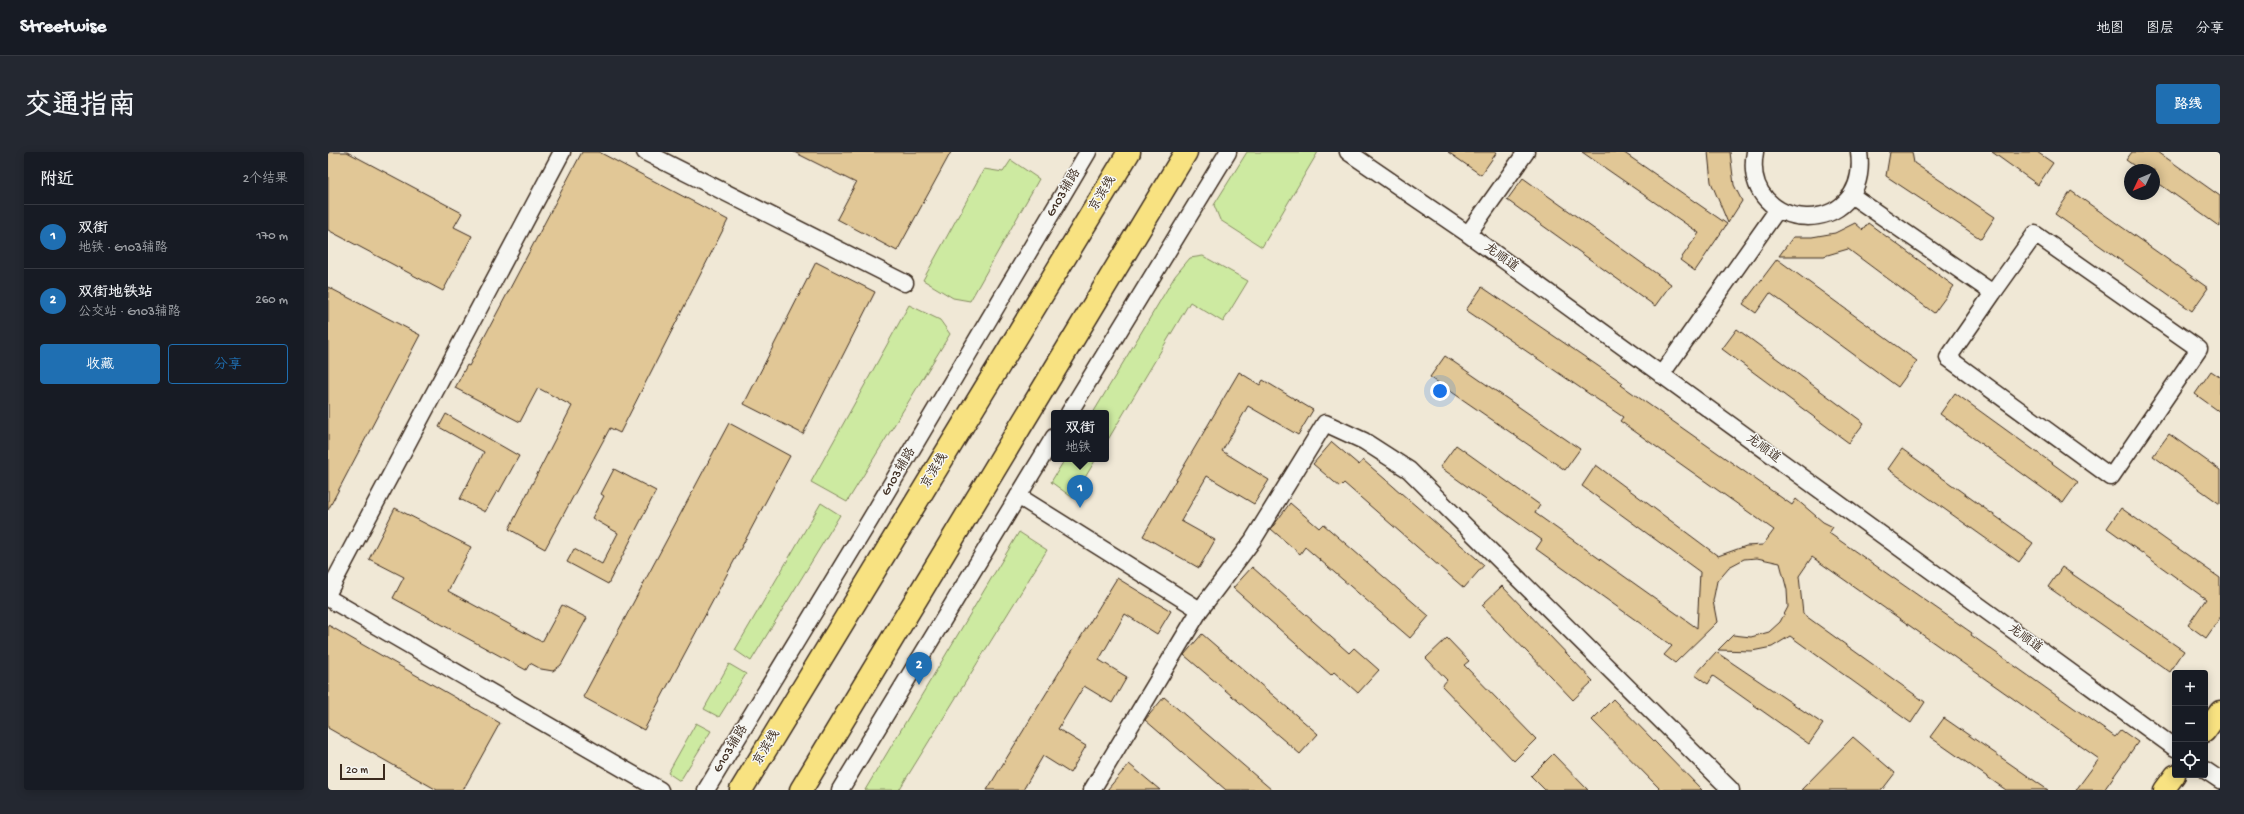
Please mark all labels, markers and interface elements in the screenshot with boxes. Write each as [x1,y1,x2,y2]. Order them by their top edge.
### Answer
text: Streetwise [20,16,106,39]
text: 地图 [2096,21,2124,38]
text: 图层 [2146,21,2174,38]
text: 分享 [2196,21,2224,38]
button: 路线 [2156,84,2220,124]
text: 交通指南 [24,91,136,124]
north arrow [2124,164,2160,200]
street label: G103辅路 [1043,166,1084,220]
text: 附近 [40,171,74,191]
text: 2个结果 [243,172,288,187]
street label: 京滨线 [1086,173,1119,215]
text: 双街 [78,220,108,238]
text: 1 [50,229,56,244]
text: 170 m [256,229,288,244]
street label: 龙顺道 [1481,240,1522,276]
text: 地铁 · G103辅路 [78,241,168,256]
text: 双街地铁站 [78,284,153,302]
text: 2 [50,293,56,308]
text: 260 m [255,293,288,308]
text: 公交站 · G103辅路 [78,305,181,320]
button: 收藏 [40,344,160,384]
button: 分享 [168,344,288,384]
your location [1430,381,1450,401]
popup [1051,410,1109,462]
text: 双街 [1065,420,1095,438]
street label: 龙顺道 [1743,431,1784,467]
text: 地铁 [1065,441,1091,456]
street label: G103辅路 [878,445,919,499]
street label: 京滨线 [918,450,951,492]
pin: 1 [1067,475,1093,508]
street label: 龙顺道 [2005,621,2046,657]
pin: 2 [906,652,932,685]
map controls [2172,670,2208,778]
button: + [2172,670,2208,706]
button: − [2172,706,2208,742]
street label: G103辅路 [710,722,752,776]
street label: 京滨线 [750,727,783,769]
button: locate [2172,742,2208,778]
scale bar [340,762,385,781]
text: 20 m [346,765,368,777]

